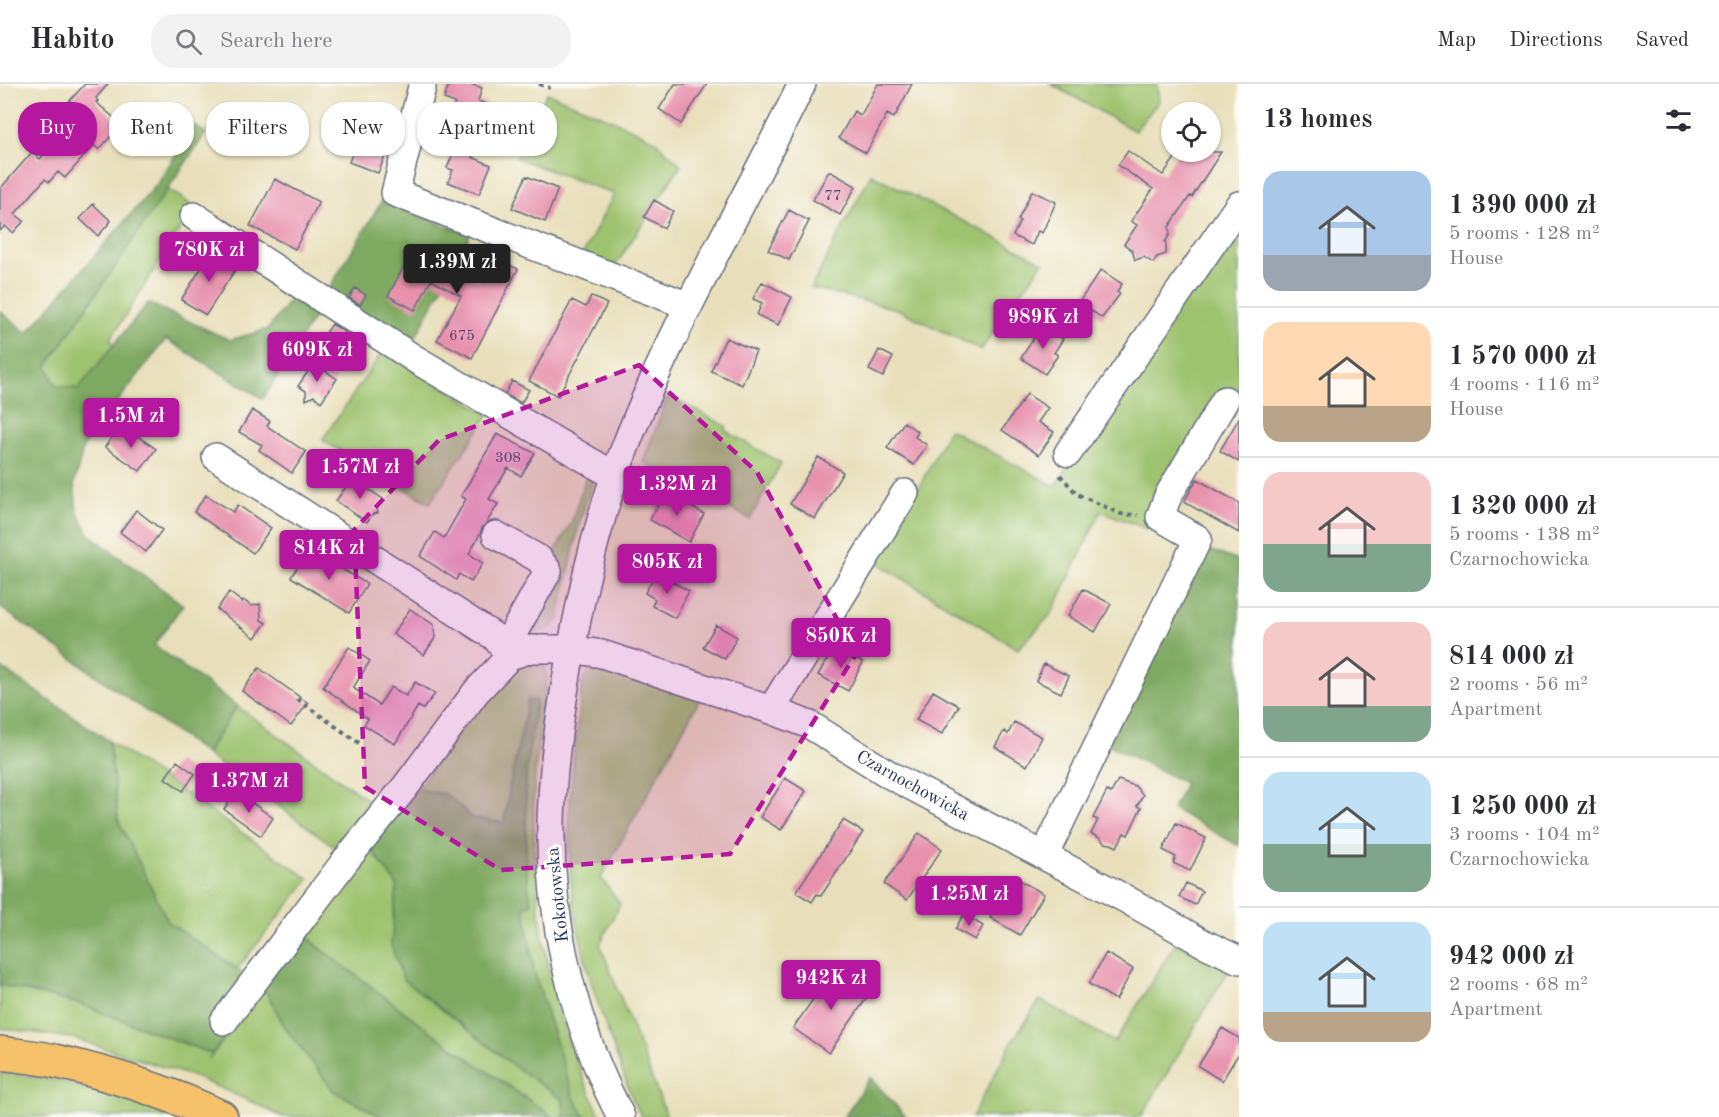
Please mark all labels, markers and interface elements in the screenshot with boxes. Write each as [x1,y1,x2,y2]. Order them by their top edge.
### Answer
search box [151,14,571,68]
icon: search [172,25,205,58]
text: Habito [30,27,115,55]
text: Search here [220,30,332,52]
text: Map [1437,30,1476,51]
text: Directions [1509,30,1603,51]
text: Saved [1636,30,1689,51]
chip: Buy [18,102,97,156]
chip: Rent [109,102,194,156]
chip: Filters [206,102,309,156]
chip: New [321,102,405,156]
chip: Apartment [417,102,557,156]
map controls [1161,102,1221,162]
button: locate [1161,102,1221,162]
icon: filters [1662,104,1695,137]
text: 13 homes [1263,107,1372,133]
house number: 77 [824,189,842,204]
text: 1 390 000 zł [1449,193,1596,219]
icon: home [1311,195,1383,267]
text: 5 rooms · 128 m² [1449,224,1599,244]
pin: 780K zł [154,232,264,283]
text: 780K zł [173,241,245,261]
pin: 1.39M zł [395,244,519,295]
text: House [1449,249,1503,269]
text: 1.39M zł [417,253,497,273]
pin: 989K zł [988,299,1098,350]
text: 989K zł [1007,308,1079,328]
house number: 675 [449,329,475,344]
pin: 609K zł [262,332,372,383]
text: 609K zł [281,341,353,361]
text: 1 570 000 zł [1449,344,1596,370]
icon: home [1311,346,1383,418]
text: 4 rooms · 116 m² [1449,375,1599,395]
pin: 1.5M zł [76,398,186,449]
text: House [1449,400,1503,420]
text: 1.5M zł [97,407,165,427]
pin: 1.57M zł [298,449,422,500]
house number: 308 [495,451,521,466]
text: 1.57M zł [320,458,400,478]
pin: 1.32M zł [615,466,739,517]
text: 1.32M zł [637,475,717,495]
text: 1 320 000 zł [1449,494,1596,520]
icon: home [1311,496,1383,568]
text: 5 rooms · 138 m² [1449,525,1599,545]
pin: 814K zł [274,530,384,581]
text: 814K zł [293,539,365,559]
pin: 805K zł [612,544,722,595]
text: Czarnochowicka [1449,550,1589,570]
text: 805K zł [631,553,703,573]
pin: 850K zł [786,618,896,669]
text: 850K zł [805,627,877,647]
text: 814 000 zł [1449,644,1574,670]
icon: home [1311,646,1383,718]
text: 2 rooms · 56 m² [1449,675,1588,695]
text: Apartment [1449,700,1543,720]
street label: Czarnochowicka [853,747,972,824]
pin: 1.37M zł [187,763,311,814]
text: 1.37M zł [209,772,289,792]
text: 1 250 000 zł [1449,794,1596,820]
icon: home [1311,796,1383,868]
text: 3 rooms · 104 m² [1449,825,1599,845]
street label: Kokotowska [544,846,572,943]
text: Czarnochowicka [1449,850,1589,870]
pin: 1.25M zł [907,876,1031,927]
text: 1.25M zł [929,885,1009,905]
text: 942 000 zł [1449,944,1574,970]
icon: home [1311,946,1383,1018]
pin: 942K zł [776,960,886,1011]
text: 942K zł [795,969,867,989]
text: 2 rooms · 68 m² [1449,975,1588,995]
text: Apartment [1449,1000,1543,1020]

